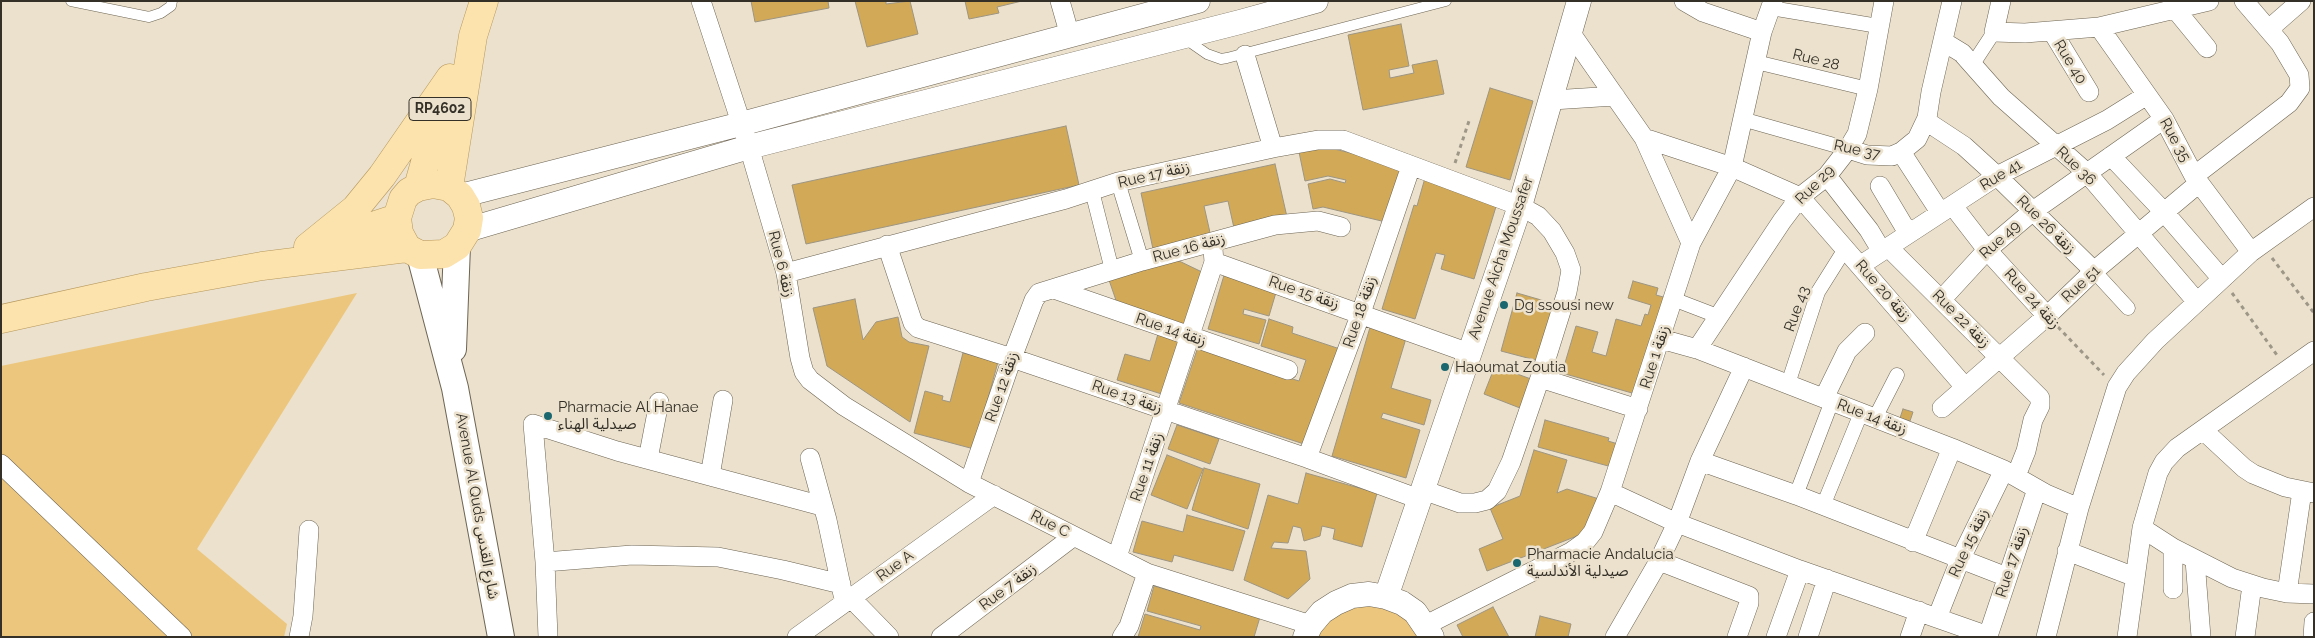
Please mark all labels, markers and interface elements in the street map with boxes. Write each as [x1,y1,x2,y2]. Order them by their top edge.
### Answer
street label: Rue 40 [2050,37,2090,87]
street label: Rue 28 [1791,45,1841,75]
road number: RP4602 [409,98,471,120]
street label: Rue 35 [2156,115,2194,165]
street label: Rue 37 [1832,136,1882,164]
street label: Rue 36 [2052,143,2100,189]
street label: Rue 41 [1977,155,2025,195]
street label: Rue 17 زنقة [1116,158,1192,192]
street label: Rue 29 [1792,162,1838,208]
street label: Avenue Aicha Moussafer [1465,174,1537,342]
street label: Rue 26 زنقة [2013,192,2079,258]
street label: Rue 49 [1976,217,2024,263]
street label: Rue 6 زنقة [764,229,798,299]
street label: Rue 16 زنقة [1151,230,1227,266]
street label: Rue 20 زنقة [1851,256,1915,326]
street label: Rue 51 [2058,262,2104,306]
street label: Rue 24 زنقة [2000,265,2064,333]
street label: Rue 15 زنقة [1266,273,1342,313]
street label: Rue 18 زنقة [1339,274,1381,350]
street label: Rue 43 [1780,284,1814,334]
street label: Rue 22 زنقة [1928,286,1994,352]
place label: Dg ssousi new [1514,296,1614,314]
marker: Dg ssousi new [1498,299,1510,311]
street label: Rue 14 زنقة [1133,310,1209,350]
street label: Rue 1 زنقة [1636,323,1674,391]
street label: Rue 12 زنقة [982,350,1022,424]
place label: Haoumat Zoutia [1455,358,1566,376]
marker: Haoumat Zoutia [1439,361,1451,373]
street label: Rue 13 زنقة [1089,377,1165,417]
street label: Rue 14 زنقة [1834,395,1910,439]
place label: Pharmacie Al Hanae صيدلية الهناء [558,398,699,433]
marker: Pharmacie Al Hanae صيدلية الهناء [542,410,554,422]
street label: Avenue Al Quds شارع القدس [452,411,502,601]
street label: Rue 11 زنقة [1127,430,1167,504]
street label: Rue 15 زنقة [1945,506,1993,580]
street label: Rue C [1027,507,1073,541]
street label: Rue 17 زنقة [1992,524,2032,600]
place label: Pharmacie Andalucia صيدلية الأندلسية [1527,545,1674,580]
street label: Rue A [873,547,917,585]
marker: Pharmacie Andalucia صيدلية الأندلسية [1511,557,1523,569]
street label: Rue 7 زنقة [976,560,1040,614]

